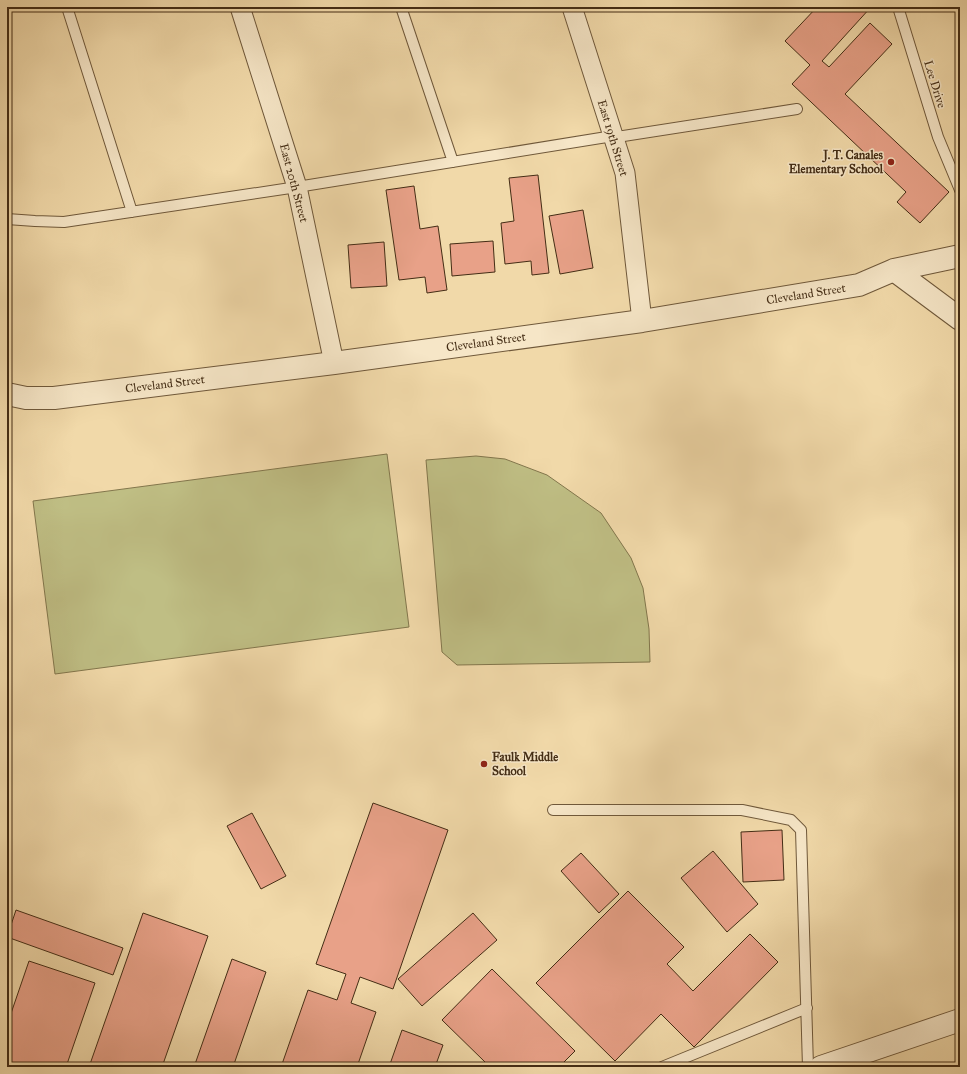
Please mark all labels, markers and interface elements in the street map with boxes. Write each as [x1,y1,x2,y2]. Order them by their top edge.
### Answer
street label: Lee Drive [921,58,949,110]
street label: East 19th Street [595,98,632,179]
street label: East 20th Street [277,142,311,225]
place label: J. T. Canales Elementary School [789,148,884,177]
marker: J. T. Canales Elementary School [886,157,896,167]
street label: Cleveland Street [765,281,847,307]
street label: Cleveland Street [445,329,527,355]
street label: Cleveland Street [124,372,206,396]
place label: Faulk Middle School [492,750,558,778]
marker: Faulk Middle School [479,759,489,769]

